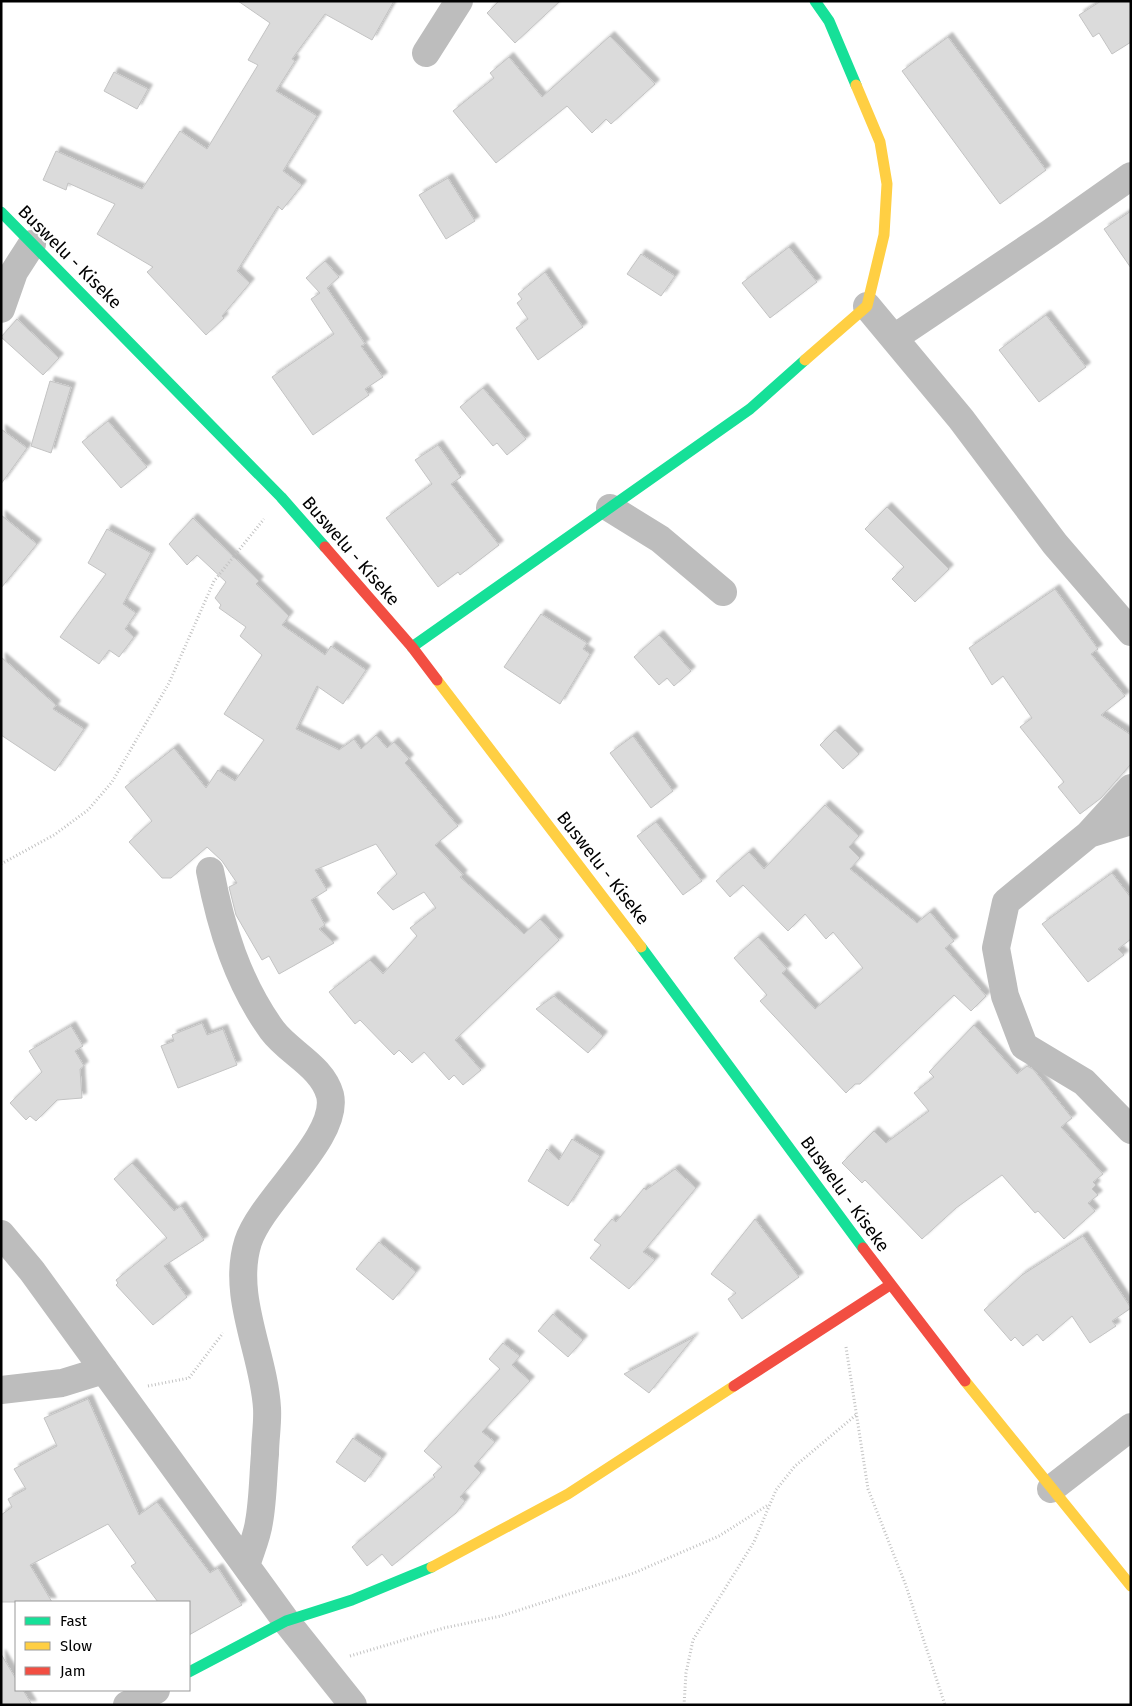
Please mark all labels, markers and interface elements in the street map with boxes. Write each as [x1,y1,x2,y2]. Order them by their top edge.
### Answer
street label: Buswelu - Kiseke [14,201,126,313]
street label: Buswelu - Kiseke [298,492,404,610]
street label: Buswelu - Kiseke [552,807,654,929]
street label: Buswelu - Kiseke [796,1132,894,1256]
legend [15,1601,190,1691]
text: Fast [60,1612,87,1630]
text: Slow [60,1637,92,1655]
text: Jam [60,1662,86,1680]

